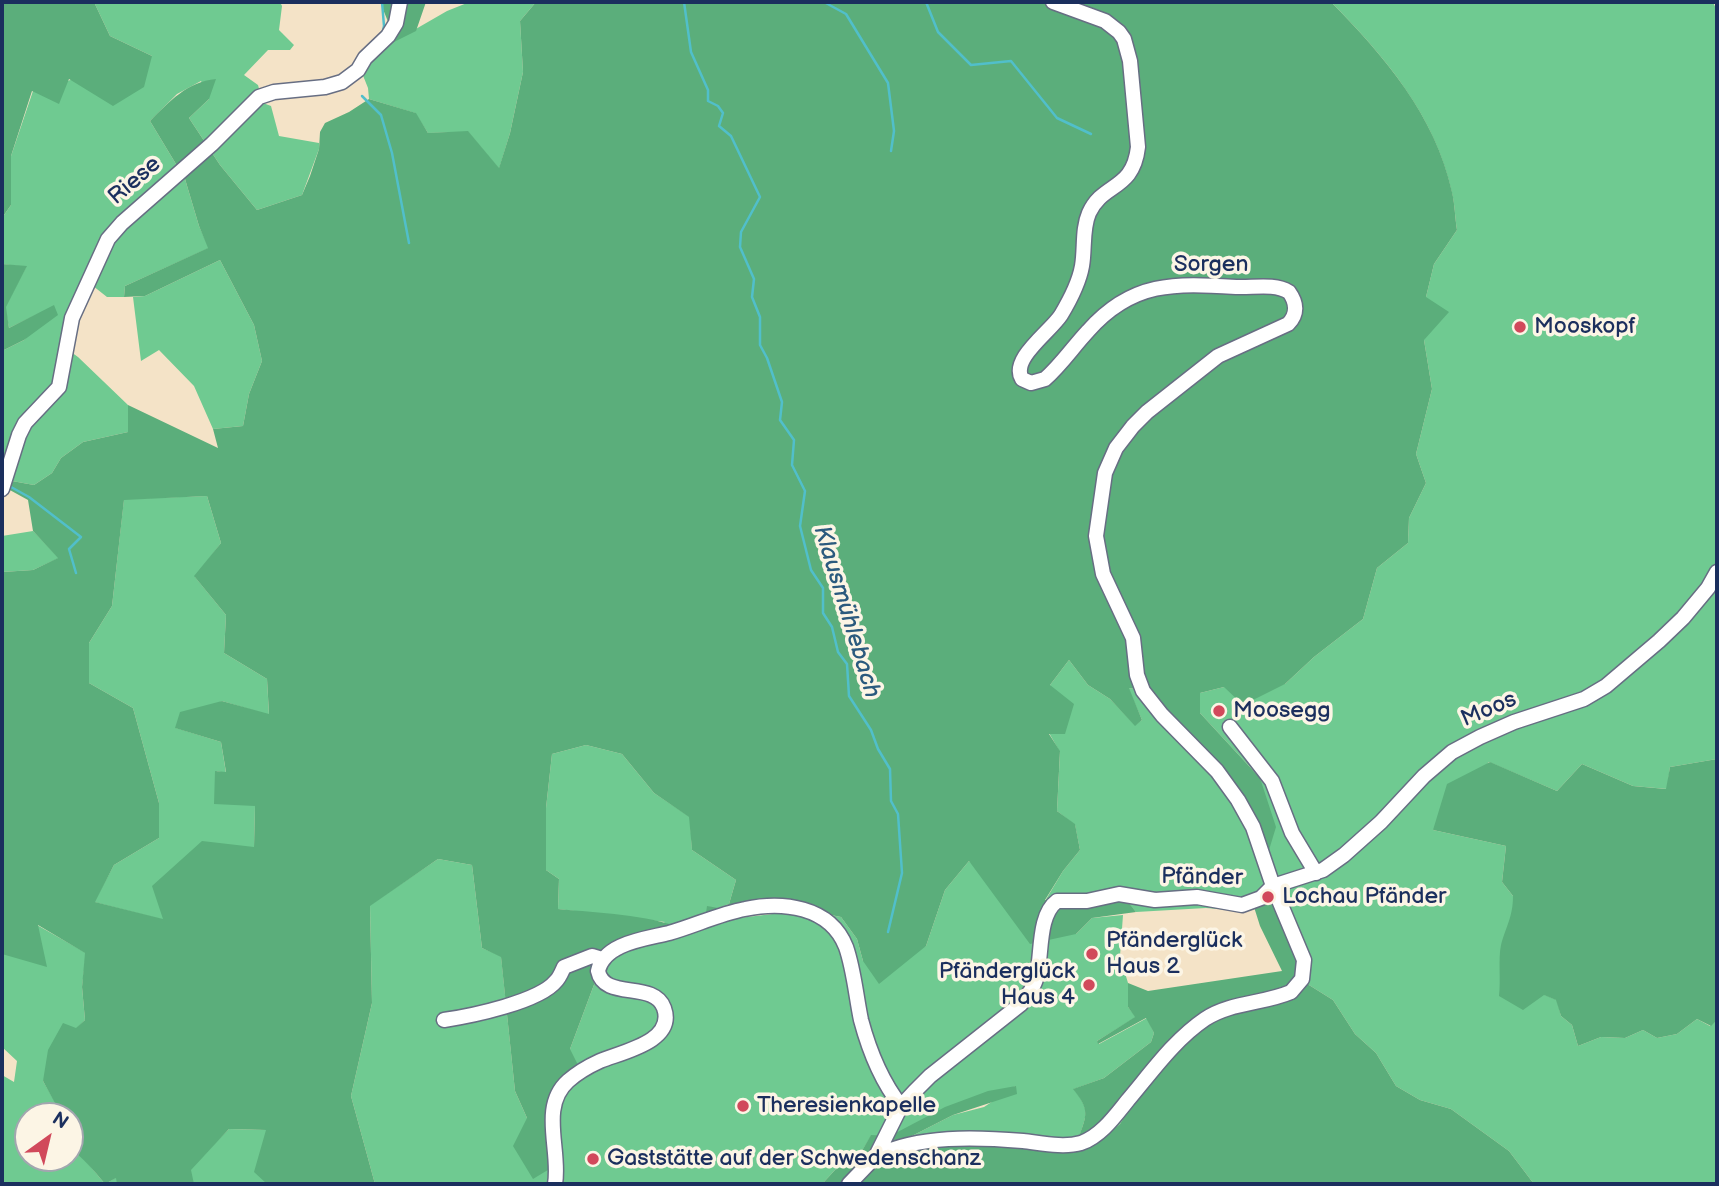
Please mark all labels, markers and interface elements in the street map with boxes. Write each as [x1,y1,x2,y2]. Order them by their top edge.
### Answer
street label: Riese [103,151,167,211]
street label: Sorgen [1174,251,1248,279]
place label: Mooskopf [1534,313,1636,341]
marker: Mooskopf [1512,319,1528,335]
water label: Klausmühlebach [806,522,886,702]
street label: Moos [1457,686,1521,734]
place label: Moosegg [1233,697,1331,725]
marker: Moosegg [1211,703,1227,719]
street label: Pfänder [1161,863,1243,893]
place label: Lochau Pfänder [1282,883,1446,911]
marker: Lochau Pfänder [1260,889,1276,905]
place label: Pfänderglück Haus 2 [1106,927,1242,981]
marker: Pfänderglück Haus 2 [1084,946,1100,962]
place label: Pfänderglück Haus 4 [939,958,1075,1012]
marker: Pfänderglück Haus 4 [1081,977,1097,993]
place label: Theresienkapelle [757,1092,936,1120]
marker: Theresienkapelle [735,1098,751,1114]
north arrow [14,1102,84,1172]
text: N [48,1107,72,1134]
place label: Gaststätte auf der Schwedenschanz [607,1145,981,1173]
marker: Gaststätte auf der Schwedenschanz [585,1151,601,1167]

